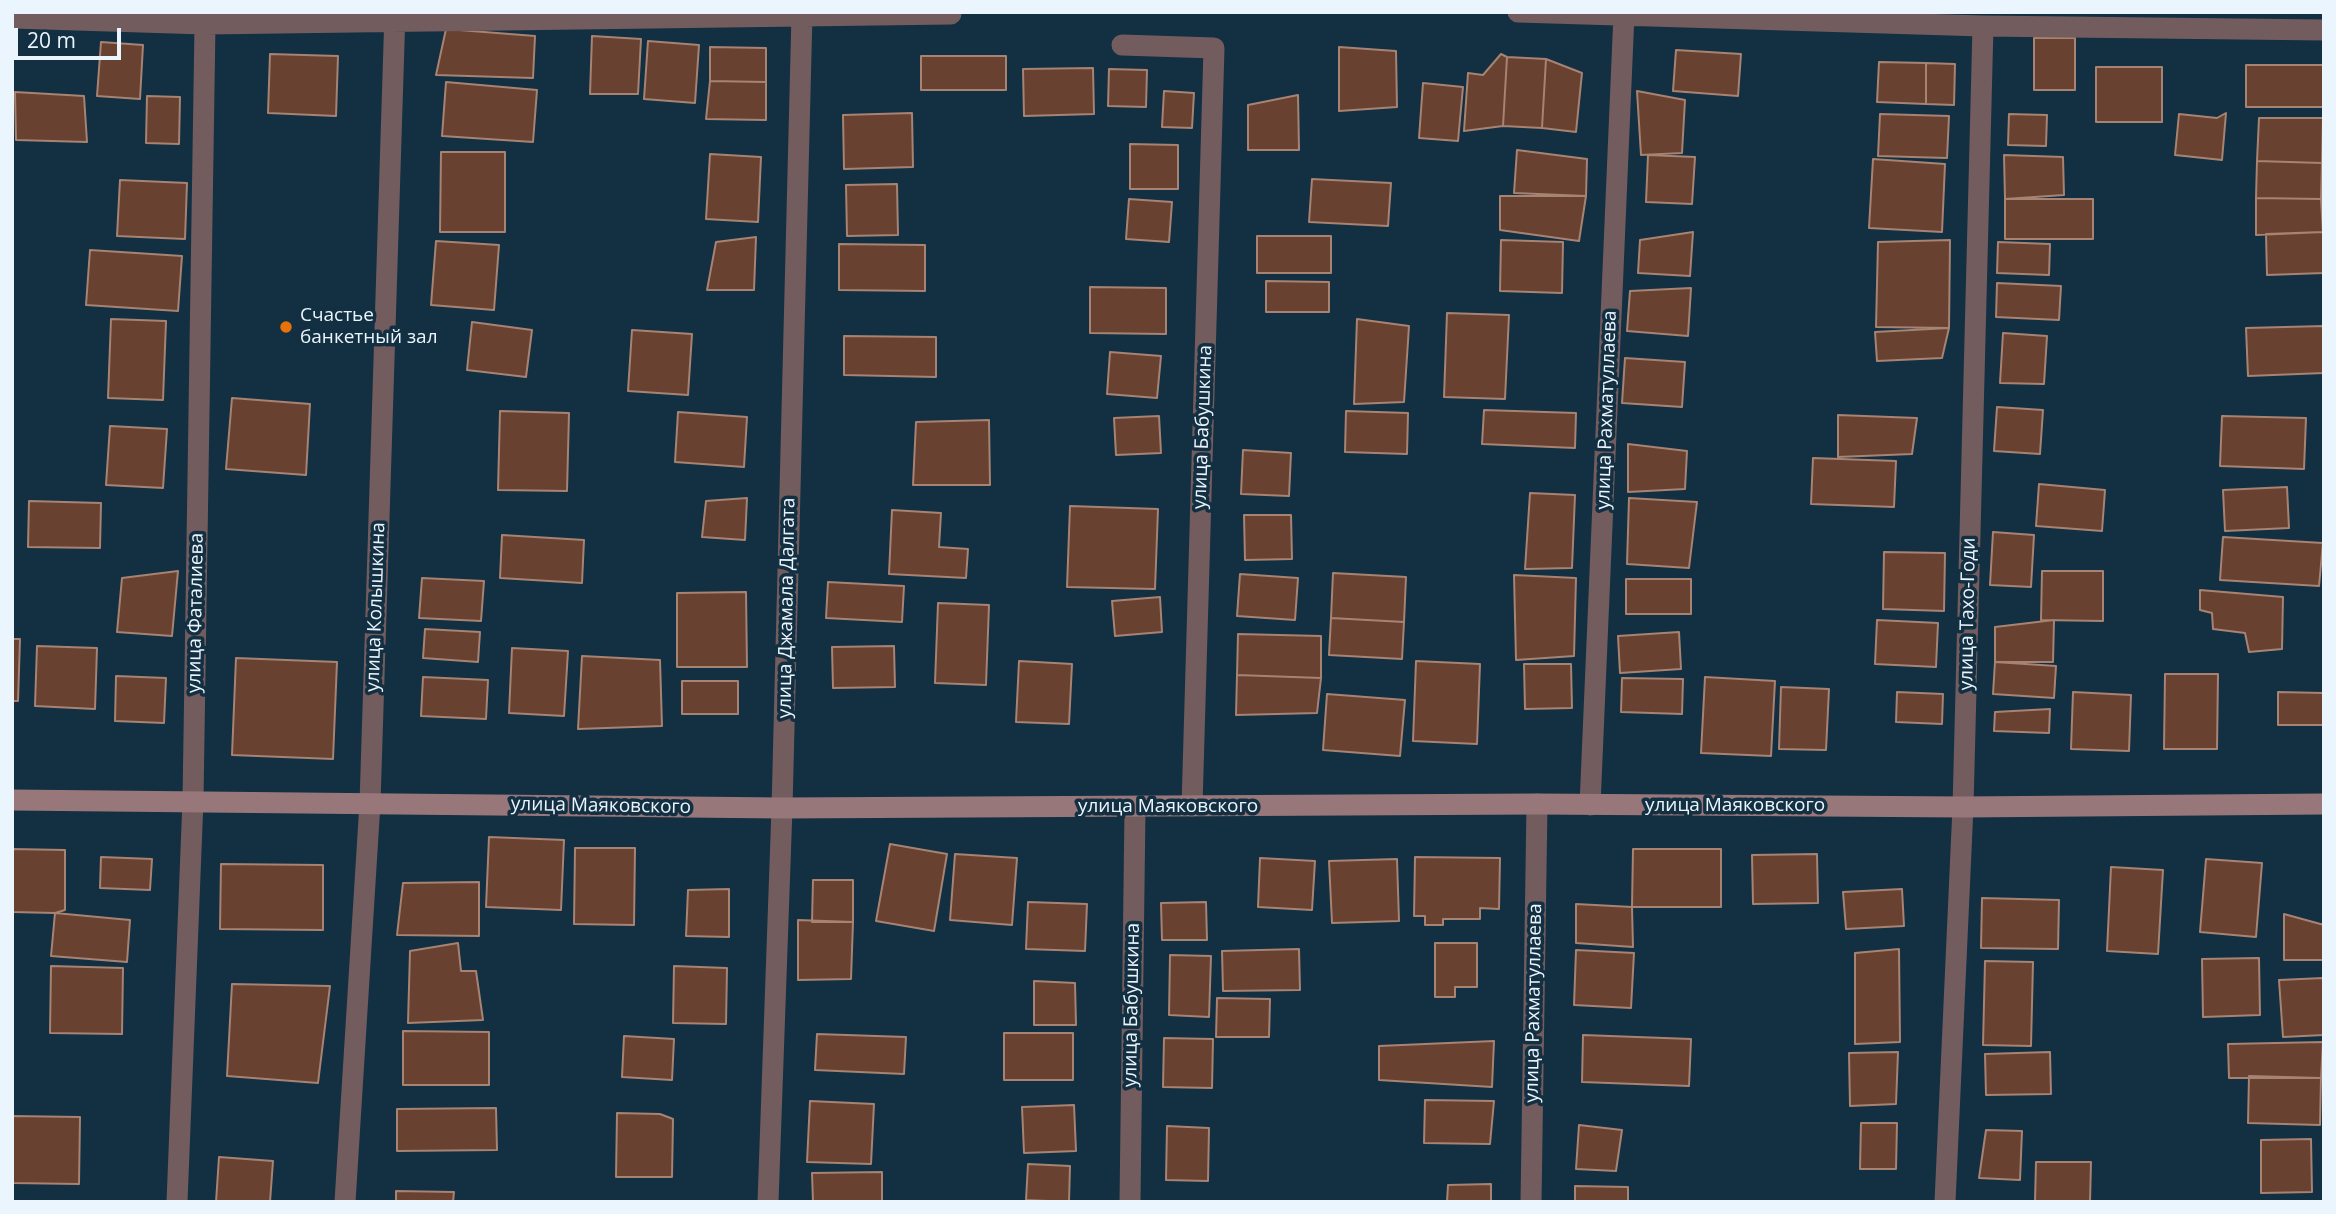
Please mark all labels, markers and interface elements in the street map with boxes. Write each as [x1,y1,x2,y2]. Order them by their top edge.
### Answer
scale bar [18,14,124,58]
text: 20 m [27,26,76,54]
place label: Счастье банкетный зал [300,305,438,349]
street label: улица Рахматуллаева [1592,310,1622,510]
marker: Счастье банкетный зал [278,319,294,335]
street label: улица Бабушкина [1189,345,1217,509]
street label: улица Джамала Далгата [774,497,800,719]
street label: улица Колышкина [362,522,390,692]
street label: улица Фаталиева [183,533,209,693]
street label: улица Тахо-Годи [1955,537,1981,691]
street label: улица Маяковского [511,793,691,819]
street label: улица Маяковского [1645,795,1825,817]
street label: улица Маяковского [1078,796,1258,818]
street label: улица Рахматуллаева [1521,903,1547,1103]
street label: улица Бабушкина [1119,923,1145,1087]

